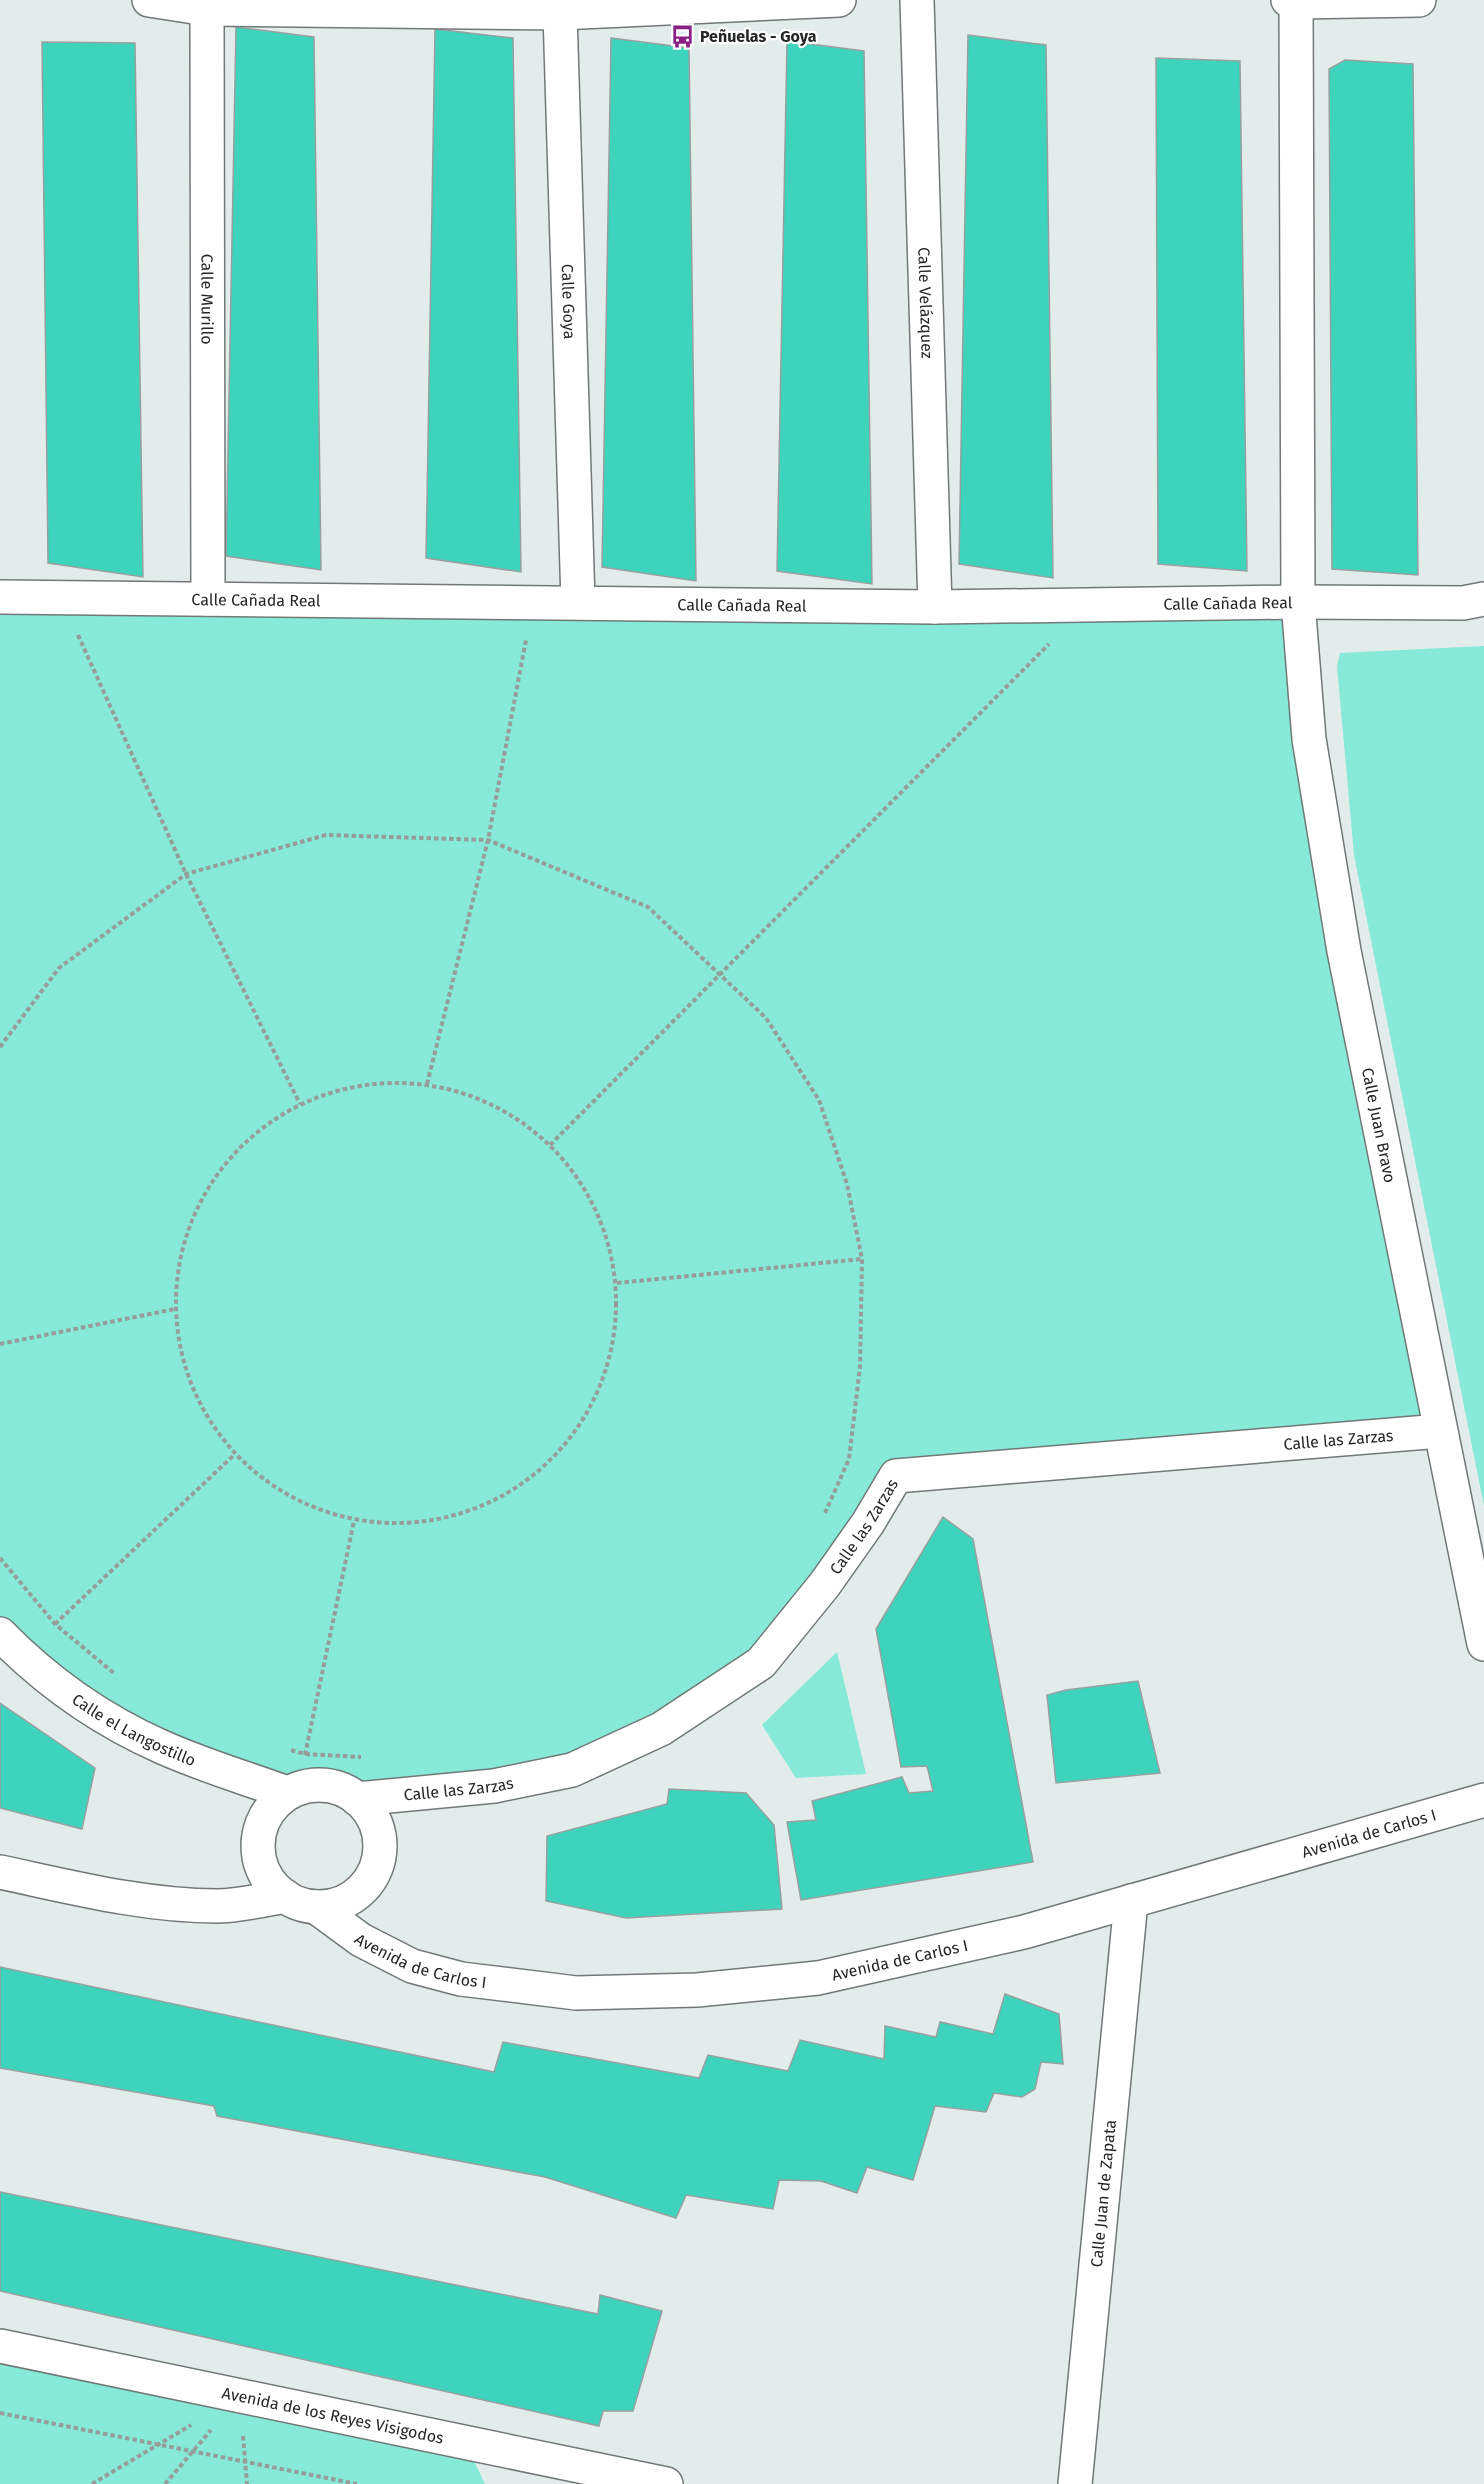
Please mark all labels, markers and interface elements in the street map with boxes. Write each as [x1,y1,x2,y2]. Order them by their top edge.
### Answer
bus stop icon: Peñuelas - Goya [669,23,695,49]
place label: Peñuelas - Goya [700,27,817,46]
street label: Calle Velázquez [914,247,937,359]
street label: Calle Murillo [197,254,217,345]
street label: Calle Goya [558,264,579,340]
street label: Calle Cañada Real [191,590,321,610]
street label: Calle Cañada Real [1163,593,1293,614]
street label: Calle Cañada Real [677,595,807,616]
street label: Calle Juan Bravo [1358,1066,1400,1185]
street label: Calle las Zarzas [1283,1426,1394,1454]
street label: Calle las Zarzas [826,1476,902,1578]
street label: Calle el Langostillo [68,1690,198,1770]
street label: Calle las Zarzas [403,1773,515,1805]
street label: Avenida de Carlos I [1300,1805,1438,1862]
street label: Avenida de Carlos I [351,1930,488,1992]
street label: Avenida de Carlos I [830,1936,970,1985]
street label: Calle Juan de Zapata [1087,2119,1120,2268]
street label: Avenida de los Reyes Visigodos [220,2383,445,2448]

